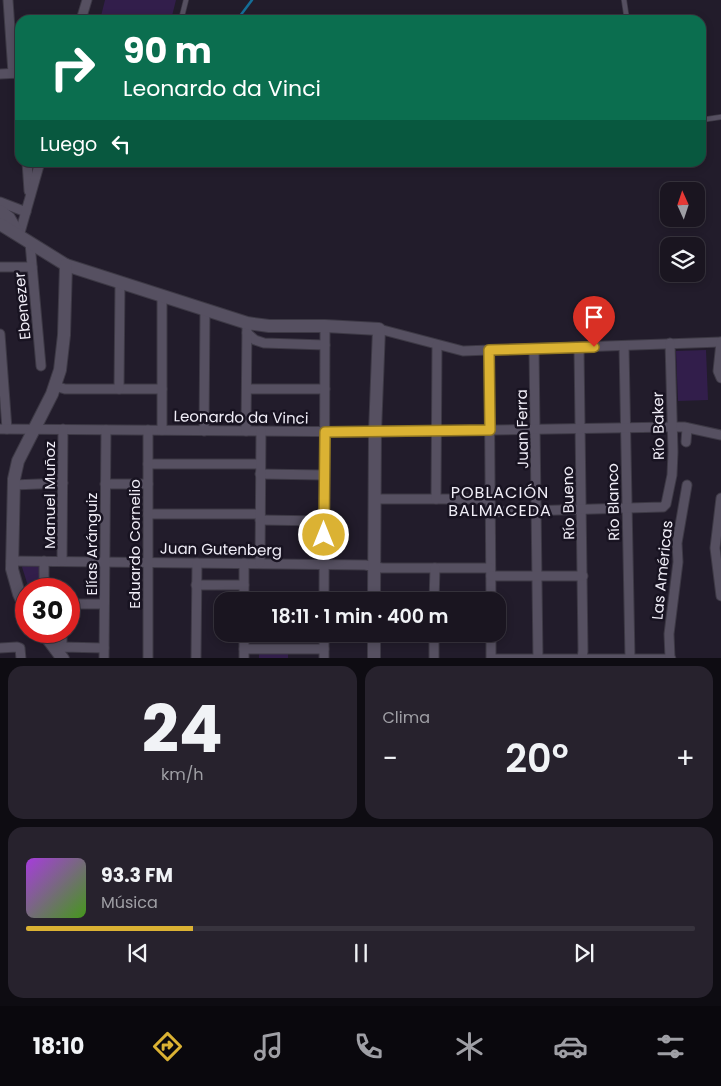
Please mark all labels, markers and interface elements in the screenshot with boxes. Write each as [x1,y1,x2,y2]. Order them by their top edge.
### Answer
text: 90 m [123,26,212,75]
icon: right [40,35,105,100]
text: Leonardo da Vinci [123,73,321,104]
icon: left [107,130,135,158]
text: Luego [40,131,97,158]
north arrow [660,182,705,228]
map controls [660,182,705,282]
button: layers [660,237,705,282]
street label: Ebenezer [9,271,35,341]
pin [573,296,615,347]
icon: arrive [580,303,608,331]
street label: Juan Ferra [511,389,533,469]
street label: Río Baker [647,391,669,460]
street label: Leonardo da Vinci [173,405,309,429]
street label: Manuel Muñoz [39,441,60,549]
street label: Río Blanco [602,463,624,541]
street label: Río Bueno [557,466,579,540]
street label: Eduardo Cornelio [124,479,145,609]
district label: POBLACIÓN BALMACEDA [448,481,552,522]
street label: Elías Aránguiz [81,492,102,595]
position arrow [297,508,349,560]
street label: Las Américas [646,519,678,621]
street label: Juan Gutenberg [160,537,282,561]
speed limit sign: 30 [15,578,80,643]
text: 18:11 · 1 min · 400 m [272,603,448,630]
text: 24 [142,684,223,775]
text: Clima [383,706,430,729]
text: 20° [505,732,569,785]
text: − [383,739,398,778]
text: + [676,739,695,778]
text: km/h [161,763,204,786]
text: 93.3 FM [101,862,173,889]
text: Música [101,891,158,914]
icon: previous [124,939,152,967]
icon: pause [347,939,375,967]
icon: next [570,939,598,967]
icon: directions [150,1029,185,1064]
icon: music [251,1029,286,1064]
icon: phone [351,1029,386,1064]
icon: climate [452,1029,487,1064]
icon: car [553,1029,588,1064]
icon: filters [653,1029,688,1064]
text: 18:10 [33,1031,84,1062]

